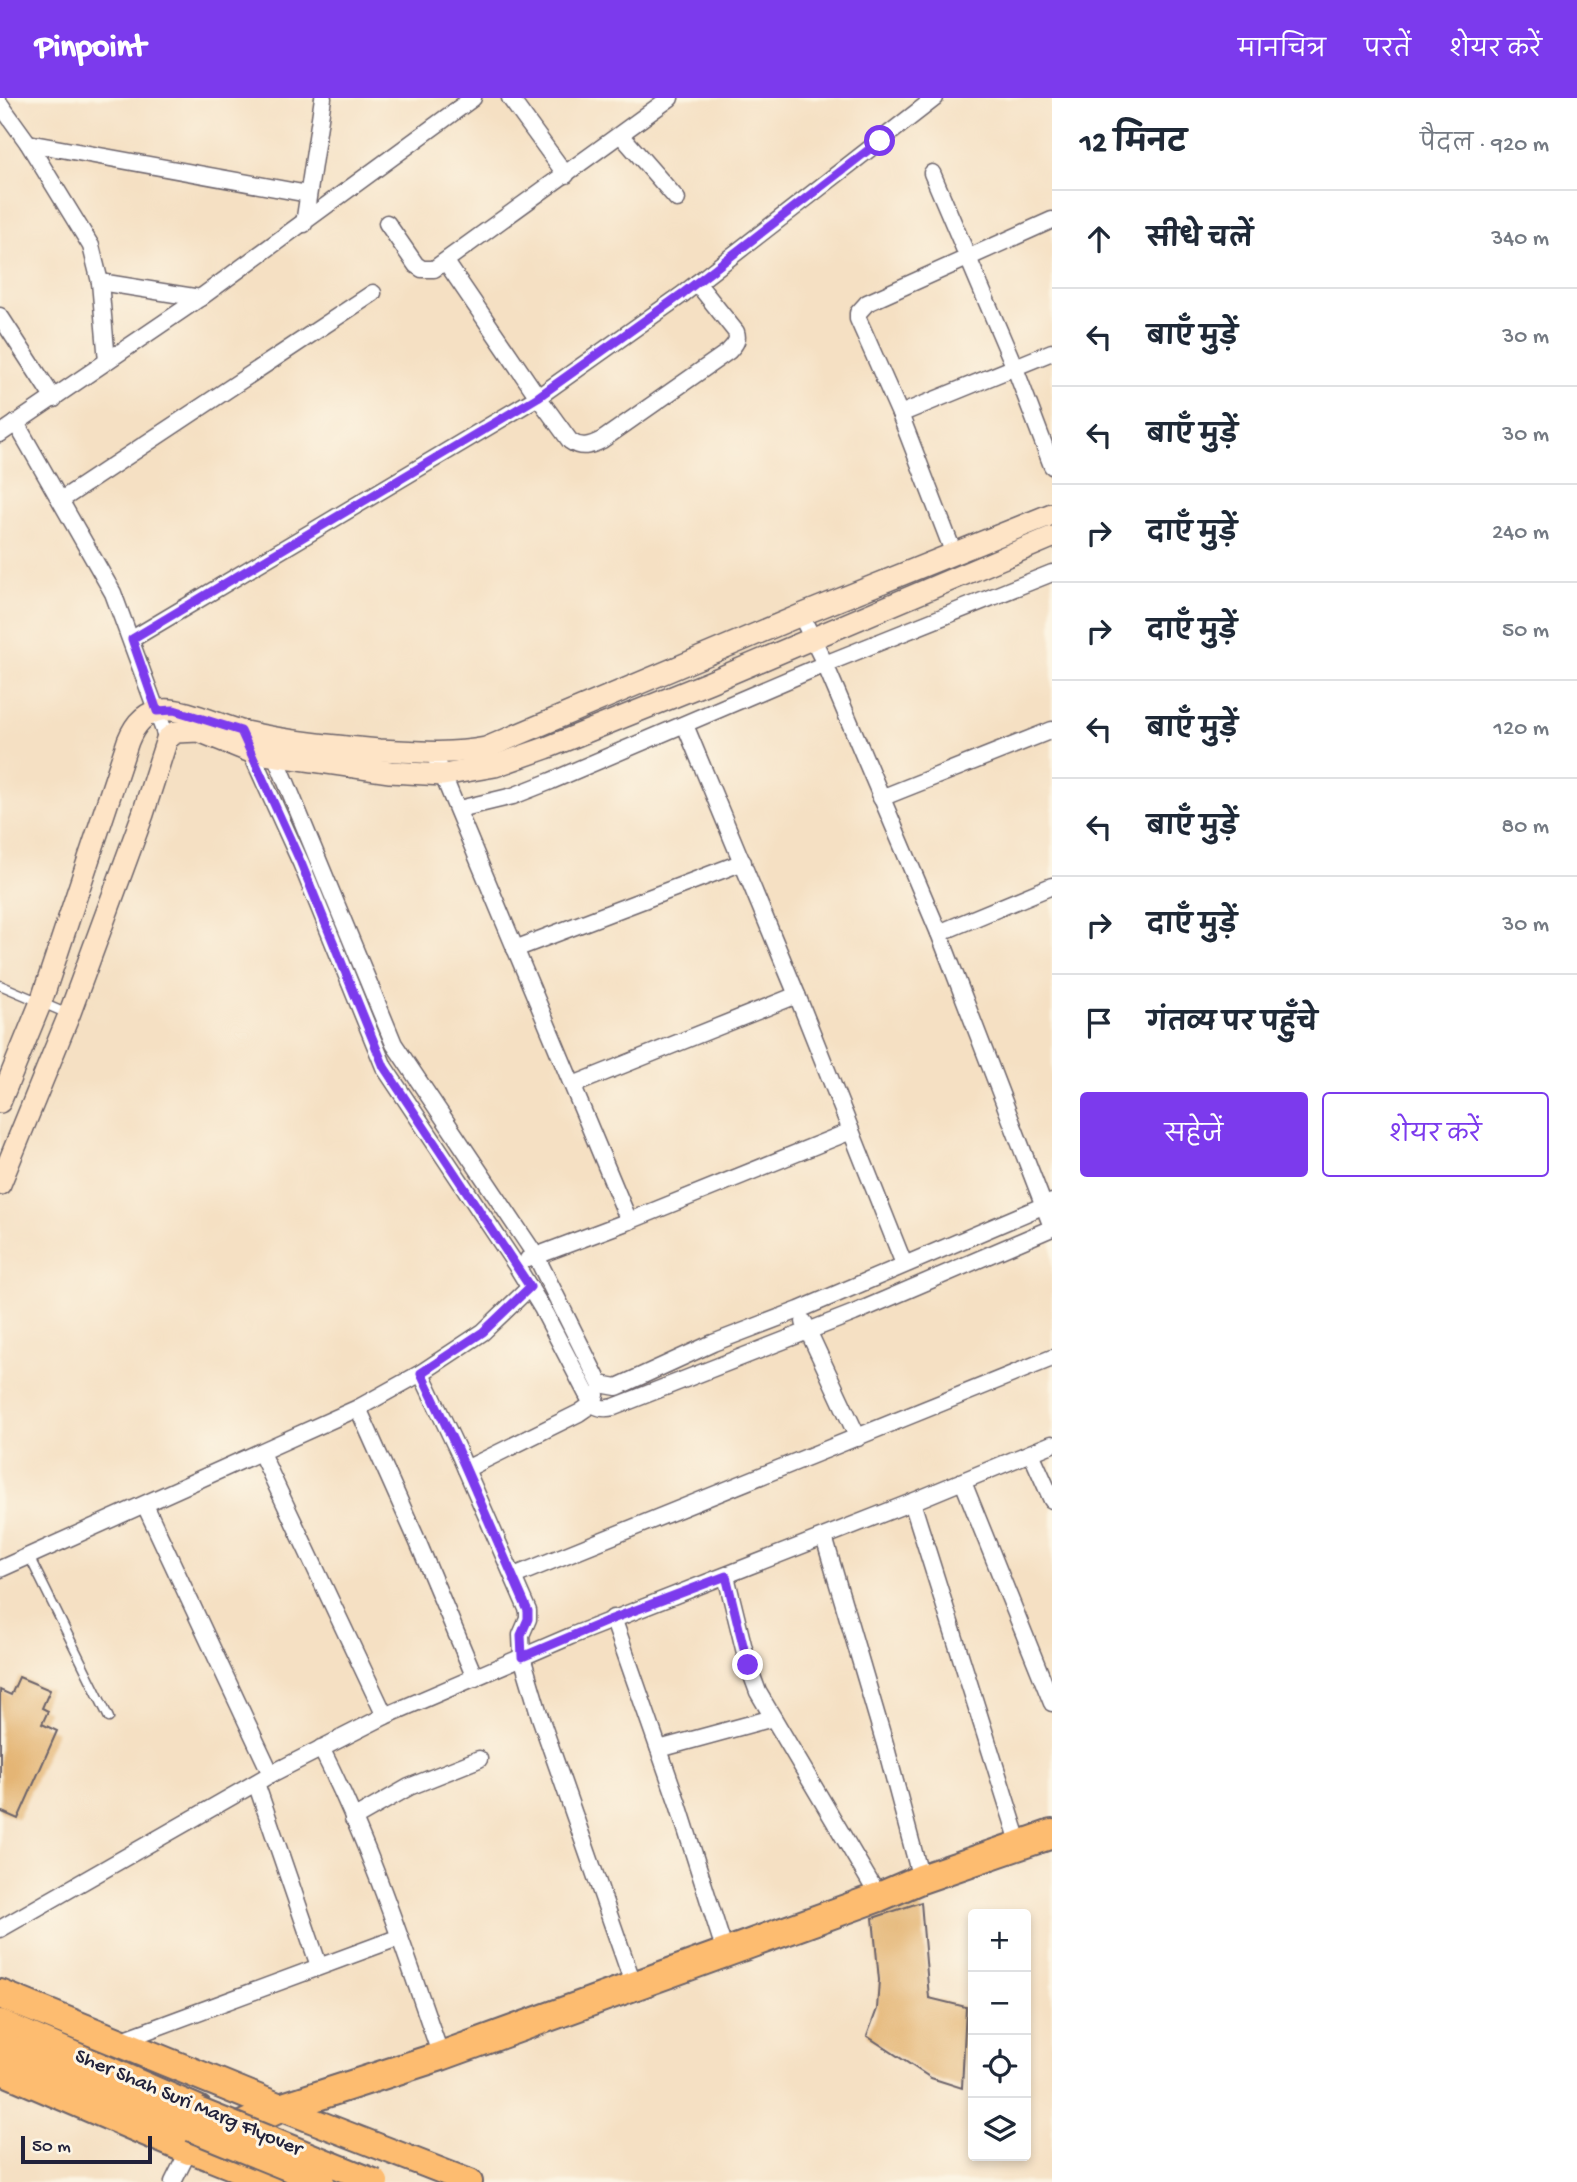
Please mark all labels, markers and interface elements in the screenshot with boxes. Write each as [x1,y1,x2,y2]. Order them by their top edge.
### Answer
text: Pinpoint [35,30,146,68]
text: मानचित्र [1238,37,1326,66]
text: परतें [1364,37,1411,66]
text: शेयर करें [1449,37,1542,66]
route start [864,125,895,156]
text: 12 मिनट [1080,128,1187,163]
text: पैदल · 920 m [1420,132,1549,159]
icon: ahead [1080,220,1118,258]
text: सीधे चलें [1147,226,1253,257]
text: 340 m [1491,226,1549,253]
icon: left [1080,318,1118,356]
text: बाएँ मुड़ें [1147,324,1238,355]
text: 30 m [1502,324,1549,351]
icon: left [1080,416,1118,454]
text: बाएँ मुड़ें [1147,422,1238,453]
text: 30 m [1502,422,1549,449]
icon: right [1080,514,1118,552]
text: दाएँ मुड़ें [1147,520,1237,551]
text: 240 m [1492,520,1549,547]
icon: right [1080,612,1118,650]
text: दाएँ मुड़ें [1147,618,1237,649]
text: 50 m [1502,618,1549,645]
icon: left [1080,710,1118,748]
text: बाएँ मुड़ें [1147,716,1238,747]
text: 120 m [1494,716,1549,743]
icon: left [1080,808,1118,846]
text: बाएँ मुड़ें [1147,814,1238,845]
text: 80 m [1502,814,1549,841]
icon: right [1080,906,1118,944]
text: दाएँ मुड़ें [1147,912,1237,943]
text: 30 m [1502,912,1549,939]
icon: arrive [1080,1004,1118,1042]
text: गंतव्य पर पहुँचे [1147,1010,1317,1041]
button: सहेजें [1080,1092,1308,1177]
button: शेयर करें [1322,1092,1549,1177]
route end [732,1649,763,1680]
map controls [968,1909,1031,2161]
button: + [968,1909,1031,1972]
button: − [968,1972,1031,2035]
button: locate [968,2035,1031,2098]
street label: Sher Shah Suri Marg Flyover [71,2045,307,2164]
button: layers [968,2098,1031,2161]
scale bar [21,2133,152,2165]
text: 50 m [32,2136,71,2159]

